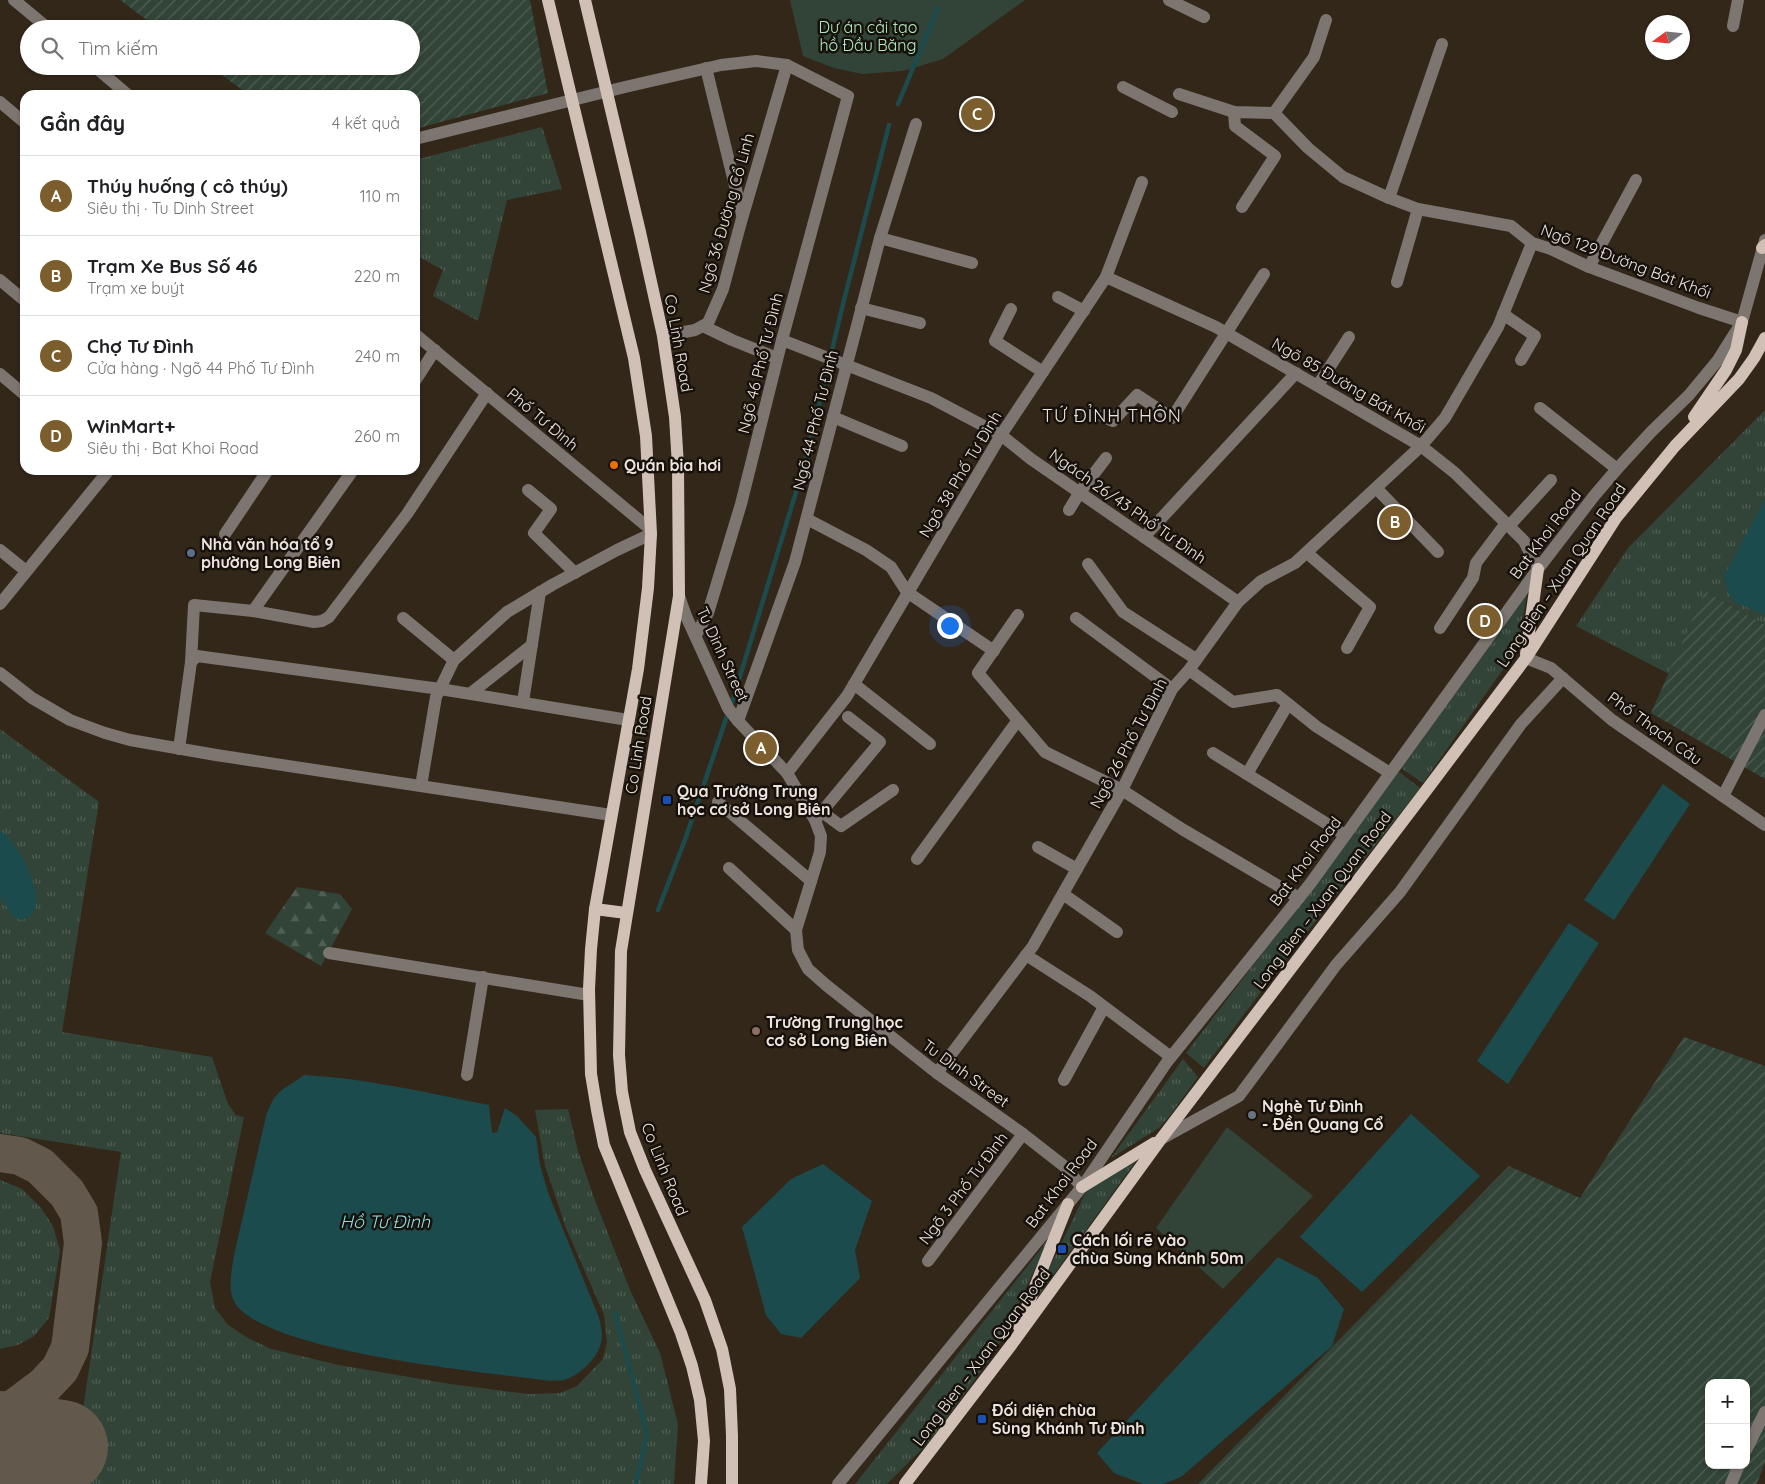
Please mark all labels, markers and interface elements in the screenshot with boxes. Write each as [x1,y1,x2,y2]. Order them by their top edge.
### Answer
north arrow [1645,15,1690,60]
park label: Dự án cải tạo hồ Đầu Băng [819,17,917,55]
search box [20,20,420,75]
icon: search [38,34,66,62]
text: Tìm kiếm [78,36,158,60]
pin: C [961,95,993,133]
text: Gần đây [40,110,125,136]
text: 4 kết quả [332,113,400,133]
street label: Ngõ 36 Đường Cổ Linh [694,131,758,295]
text: Thúy huống ( cô thúy) [87,174,288,198]
text: A [51,186,61,206]
text: 110 m [360,186,400,206]
text: Siêu thị · Tu Dinh Street [87,198,254,218]
street label: Ngõ 129 Đường Bát Khối [1538,219,1714,303]
text: Trạm Xe Bus Số 46 [87,254,258,278]
text: B [51,266,61,286]
text: 220 m [354,266,400,286]
text: Trạm xe buýt [87,278,185,298]
street label: Ngõ 46 Phố Tư Đình [733,291,787,435]
street label: Co Linh Road [661,293,697,393]
street label: Ngõ 85 Đường Bát Khối [1269,333,1429,437]
text: Chợ Tư Đình [87,334,194,358]
text: C [51,346,61,366]
text: 240 m [354,346,400,366]
street label: Ngõ 44 Phố Tư Đình [788,348,842,492]
text: Cửa hàng · Ngõ 44 Phố Tư Đình [87,358,315,378]
street label: Phố Tư Đình [503,383,583,455]
district label: TỨ ĐỈNH THÔN [1042,404,1182,427]
street label: Ngõ 38 Phố Tư Đình [914,407,1006,541]
text: WinMart+ [87,414,175,438]
text: D [50,426,62,446]
text: 260 m [354,426,400,446]
text: Siêu thị · Bat Khoi Road [87,438,259,458]
street label: Ngách 26/43 Phố Tư Đình [1046,444,1210,568]
place label: Quán bia hơi [624,455,721,475]
marker: Quán bia hơi [608,459,620,471]
street label: Long Bien – Xuan Quan Road [1492,479,1630,671]
street label: Bat Khoi Road [1505,485,1585,583]
pin: B [1379,503,1411,541]
place label: Nhà văn hóa tổ 9 phường Long Biên [201,534,340,572]
marker: Nhà văn hóa tổ 9 phường Long Biên [185,547,197,559]
pin: D [1469,602,1501,640]
street label: Tu Dinh Street [692,603,754,705]
your location [937,613,963,639]
street label: Ngõ 26 Phố Tư Đình [1085,674,1171,812]
street label: Phố Thạch Cầu [1604,687,1706,769]
street label: Co Linh Road [620,695,656,795]
pin: A [745,729,777,767]
place label: Qua Trường Trung học cơ sở Long Biên [677,781,831,819]
marker: Qua Trường Trung học cơ sở Long Biên [661,794,673,806]
street label: Long Bien – Xuan Quan Road [1249,807,1395,993]
street label: Bat Khoi Road [1265,812,1345,910]
place label: Trường Trung học cơ sở Long Biên [766,1012,903,1050]
marker: Trường Trung học cơ sở Long Biên [750,1025,762,1037]
street label: Tu Dinh Street [919,1035,1013,1111]
place label: Nghè Tư Đình - Đền Quang Cổ [1262,1096,1383,1134]
marker: Nghè Tư Đình - Đền Quang Cổ [1246,1109,1258,1121]
street label: Co Linh Road [637,1119,693,1219]
street label: Ngõ 3 Phố Tư Đình [914,1128,1012,1248]
street label: Bat Khoi Road [1021,1134,1101,1232]
water label: Hồ Tư Đình [340,1210,431,1233]
place label: Cách lối rẽ vào chùa Sùng Khánh 50m [1072,1230,1244,1268]
marker: Cách lối rẽ vào chùa Sùng Khánh 50m [1056,1243,1068,1255]
street label: Long Bien – Xuan Quan Road [908,1264,1054,1450]
map controls [1705,1379,1750,1469]
button: + [1705,1379,1750,1424]
place label: Đối diện chùa Sùng Khánh Tư Đình [991,1400,1145,1438]
marker: Đối diện chùa Sùng Khánh Tư Đình [976,1413,988,1425]
button: − [1705,1424,1750,1469]

